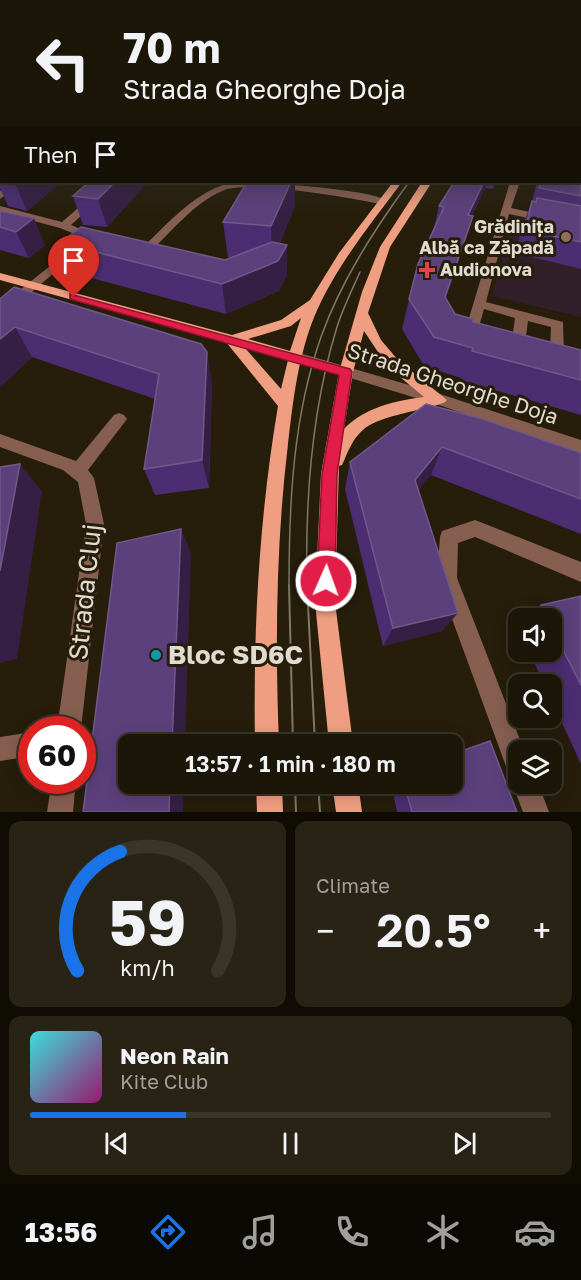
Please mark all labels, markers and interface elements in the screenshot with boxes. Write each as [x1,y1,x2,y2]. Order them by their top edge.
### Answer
text: 70 m [123,22,220,72]
icon: left [24,24,102,102]
text: Strada Gheorghe Doja [123,73,406,105]
icon: arrive [89,138,122,171]
text: Then [24,141,77,168]
place label: Grădinița Albă ca Zăpadă [419,215,554,258]
marker: Grădinița Albă ca Zăpadă [559,230,573,244]
pin [48,235,99,297]
icon: arrive [57,244,90,277]
place label: Audionova [440,258,532,280]
marker: Audionova [418,261,436,279]
street label: Strada Gheorghe Doja [345,337,562,429]
street label: Strada Cluj [62,522,107,662]
position arrow [294,549,358,613]
map controls [508,608,562,794]
button: sound [508,608,562,662]
place label: Bloc SD6C [168,639,303,670]
marker: Bloc SD6C [149,648,163,662]
button: search [508,674,562,728]
speed limit sign: 60 [18,716,96,794]
button: layers [508,740,562,794]
text: 13:57 · 1 min · 180 m [185,750,396,777]
text: Climate [316,873,390,897]
text: 59 [109,884,186,959]
text: 20.5° [376,903,491,957]
text: − [316,911,334,950]
text: + [533,911,551,950]
text: km/h [120,955,175,981]
text: Neon Rain [120,1042,229,1069]
text: Kite Club [120,1069,208,1093]
icon: previous [100,1127,133,1160]
icon: pause [274,1127,307,1160]
icon: next [448,1127,481,1160]
icon: directions [147,1211,189,1253]
icon: music [239,1211,281,1253]
icon: phone [331,1211,373,1253]
icon: climate [422,1211,464,1253]
icon: car [514,1211,556,1253]
text: 13:56 [25,1216,98,1248]

